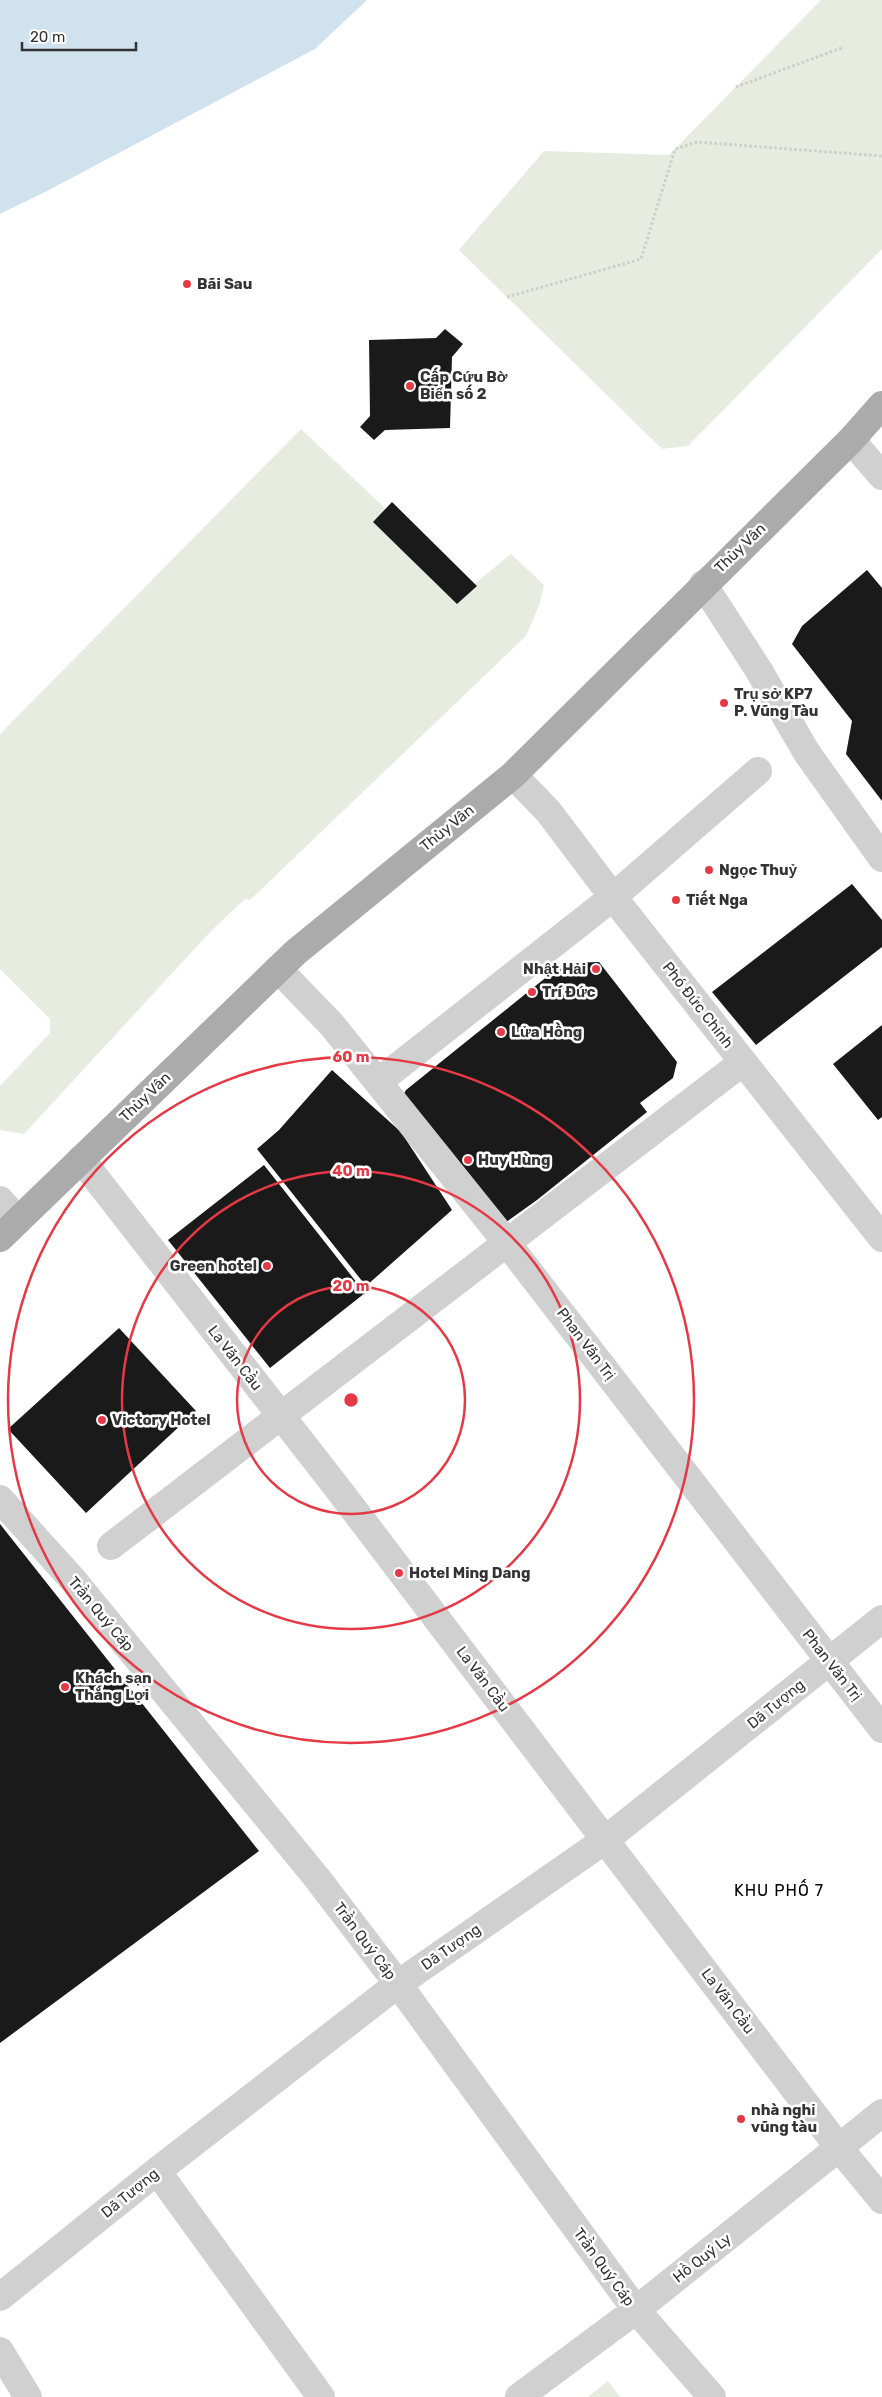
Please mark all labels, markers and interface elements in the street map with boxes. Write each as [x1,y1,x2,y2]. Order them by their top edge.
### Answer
scale bar [22,20,136,52]
text: 20 m [30,28,65,46]
place label: Bãi Sau [197,275,252,293]
marker: Bãi Sau [181,278,193,290]
place label: Cấp Cứu Bờ Biển số 2 [420,367,508,403]
marker: Cấp Cứu Bờ Biển số 2 [404,380,416,392]
street label: Thùy Vân [711,519,769,577]
place label: Trụ sở KP7 P. Vũng Tàu [734,685,818,720]
marker: Trụ sở KP7 P. Vũng Tàu [718,697,730,709]
street label: Thùy Vân [416,801,478,855]
place label: Ngọc Thuỷ [719,861,798,879]
marker: Ngọc Thuỷ [703,864,715,876]
place label: Tiết Nga [686,890,748,909]
marker: Tiết Nga [670,894,682,906]
street label: Phó Đức Chính [659,958,737,1052]
place label: Nhật Hải [523,960,586,978]
marker: Nhật Hải [590,963,602,975]
place label: Trí Đức [542,983,596,1001]
marker: Trí Đức [526,986,538,998]
place label: Lửa Hồng [511,1022,582,1041]
marker: Lửa Hồng [495,1026,507,1038]
text: 60 m [333,1048,369,1066]
street label: Thùy Vân [116,1068,174,1126]
place label: Huy Hùng [478,1151,551,1169]
marker: Huy Hùng [462,1154,474,1166]
text: 40 m [332,1162,370,1180]
place label: Green hotel [170,1257,257,1275]
marker: Green hotel [261,1260,273,1272]
text: 20 m [333,1277,369,1295]
street label: Phan Văn Trị [553,1304,619,1384]
street label: La Văn Cầu [204,1322,266,1394]
centre of rings [342,1391,360,1409]
place label: Victory Hotel [112,1411,211,1429]
marker: Victory Hotel [96,1414,108,1426]
place label: Hotel Ming Dang [409,1564,531,1582]
marker: Hotel Ming Dang [393,1567,405,1579]
street label: Trần Quý Cáp [65,1573,138,1655]
street label: Phan Văn Trị [799,1626,865,1704]
street label: La Văn Cầu [453,1643,514,1715]
place label: Khách sạn Thắng Lợi [75,1669,152,1704]
street label: Dã Tượng [744,1675,808,1733]
marker: Khách sạn Thắng Lợi [59,1681,71,1693]
district label: KHU PHỐ 7 [734,1879,824,1900]
street label: Trần Quý Cáp [330,1899,400,1983]
street label: Dã Tượng [418,1920,484,1974]
street label: La Văn Cầu [698,1965,759,2037]
place label: nhà nghỉ vũng tàu [751,2101,817,2136]
marker: nhà nghỉ vũng tàu [735,2113,747,2125]
street label: Dã Tượng [98,2164,162,2222]
street label: Trần Quý Cáp [570,2224,639,2310]
street label: Hồ Quý Ly [669,2230,735,2286]

